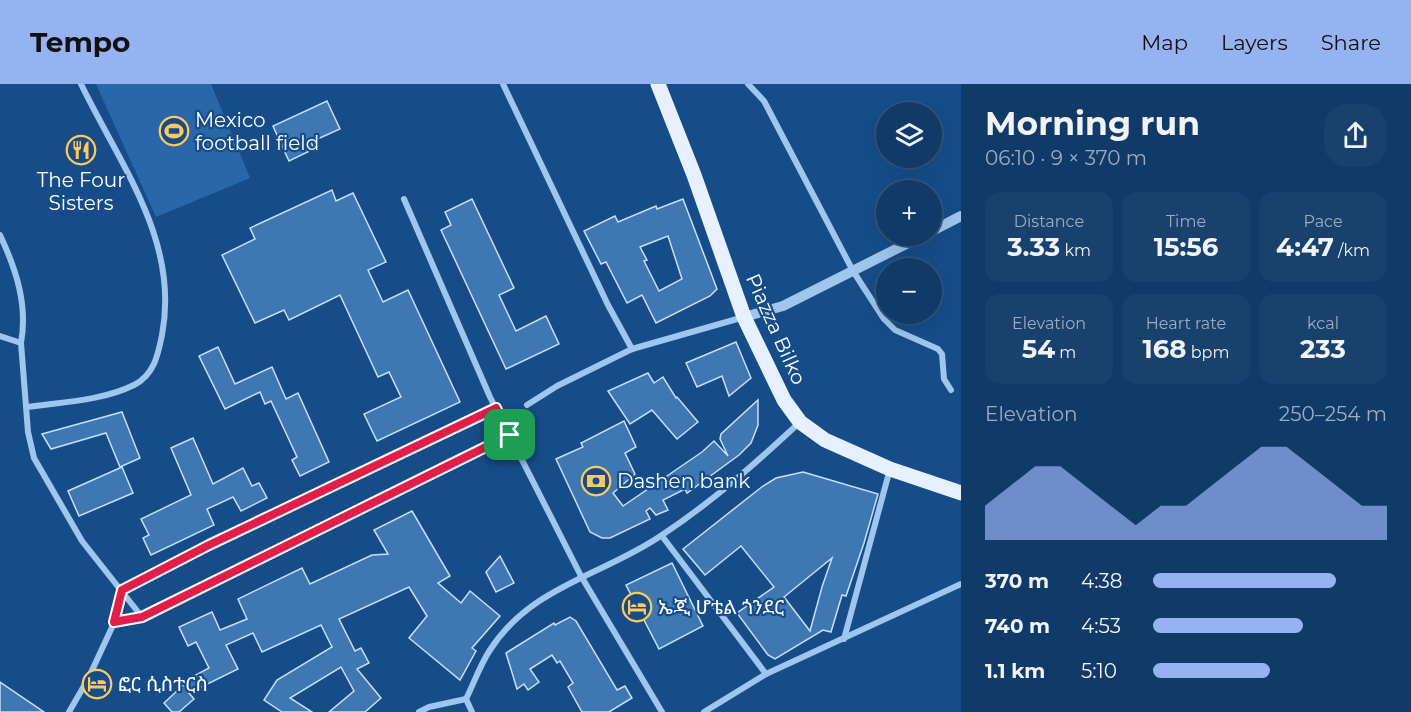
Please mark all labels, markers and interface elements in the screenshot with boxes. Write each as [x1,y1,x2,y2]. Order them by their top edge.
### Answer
text: Tempo [30,25,130,59]
text: Map [1141,30,1188,55]
text: Layers [1221,30,1288,55]
text: Share [1321,30,1381,55]
map controls [876,102,942,324]
button: layers [876,102,942,168]
text: Morning run [985,103,1200,143]
button: share [1324,104,1387,167]
place label: Mexico football field [195,108,319,155]
sports icon: Mexico football field [158,115,190,147]
restaurant icon: The Four Sisters [65,134,97,166]
text: 06:10 · 9 × 370 m [985,146,1147,170]
place label: The Four Sisters [37,168,125,215]
button: + [876,180,942,246]
text: Distance [1014,212,1084,231]
text: Time [1166,212,1206,231]
text: Pace [1303,212,1343,231]
text: 3.33 [1007,231,1060,263]
text: 15:56 [1154,231,1218,263]
text: 4:47 [1276,231,1334,263]
text: km [1060,241,1091,260]
text: /km [1334,241,1370,260]
button: − [876,258,942,324]
street label: Piazza Bilko [741,270,811,388]
text: Elevation [1012,314,1086,333]
text: Heart rate [1146,314,1226,333]
text: kcal [1307,314,1339,333]
text: 54 [1022,333,1055,365]
text: 168 [1143,333,1187,365]
text: 233 [1300,333,1346,365]
text: m [1055,343,1076,362]
text: bpm [1187,343,1229,362]
text: Elevation [985,402,1077,426]
text: 250–254 m [1279,402,1387,426]
pin [484,409,535,460]
icon: arrive [493,418,526,451]
bank icon: Dashen bank [580,465,612,497]
place label: Dashen bank [617,469,750,493]
text: 370 m [985,569,1049,593]
text: 4:38 [1081,569,1123,593]
hotel icon: ኤጂ ሆቴል ጎንደር [621,591,653,623]
place label: ኤጂ ሆቴል ጎንደር [658,595,784,619]
text: 740 m [985,614,1050,638]
text: 4:53 [1081,614,1121,638]
text: 1.1 km [985,659,1045,683]
text: 5:10 [1081,659,1117,683]
hotel icon: ፎር ሲስተርስ [81,668,113,700]
place label: ፎር ሲስተርስ [118,672,208,696]

